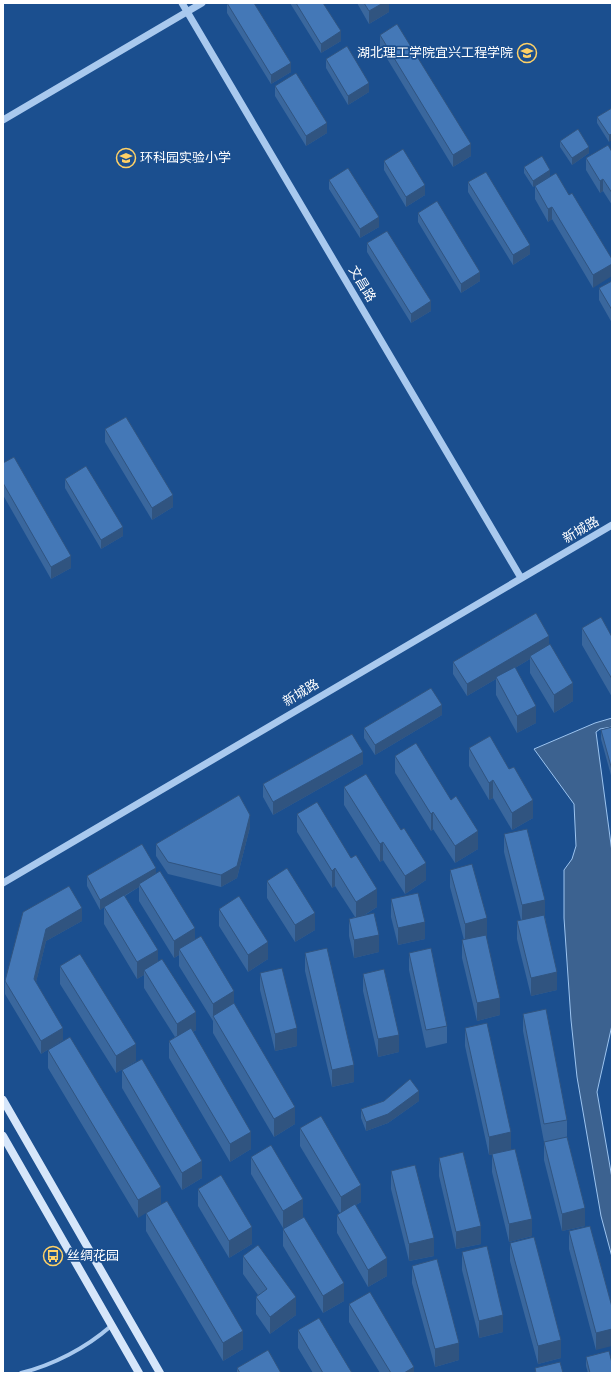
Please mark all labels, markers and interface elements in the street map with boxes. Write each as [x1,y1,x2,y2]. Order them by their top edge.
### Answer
school or university icon: 湖北理工学院宜兴工程学院 [516,42,538,64]
place label: 湖北理工学院宜兴工程学院 [357,45,513,61]
school or university icon: 环科园实验小学 [115,147,137,169]
place label: 环科园实验小学 [140,150,231,166]
street label: 文昌路 [345,263,379,305]
street label: 新城路 [560,513,602,547]
street label: 新城路 [280,676,322,710]
bus stop icon: 丝绸花园 [42,1245,64,1267]
place label: 丝绸花园 [67,1248,119,1264]

